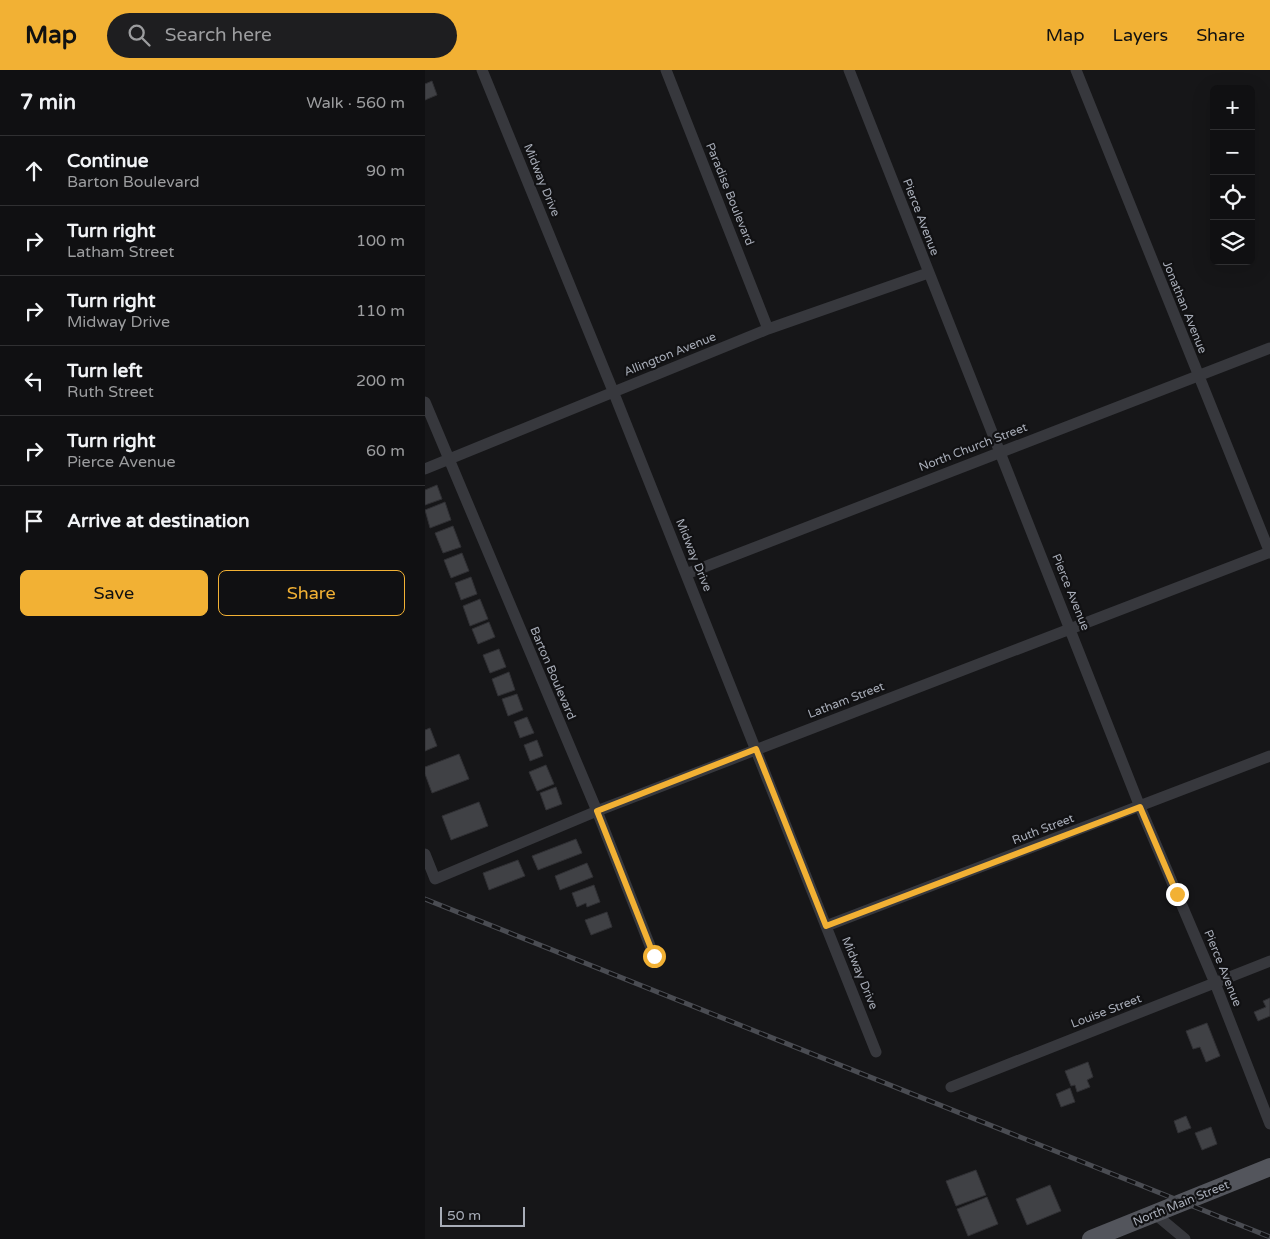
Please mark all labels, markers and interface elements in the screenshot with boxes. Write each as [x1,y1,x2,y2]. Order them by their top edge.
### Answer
search box [107,13,457,58]
text: Map [25,21,77,50]
icon: search [125,21,153,49]
text: Search here [165,24,272,46]
text: Map [1046,24,1085,46]
text: Layers [1113,24,1168,46]
text: Share [1196,24,1245,46]
map controls [1210,85,1255,265]
button: + [1210,85,1255,130]
text: 7 min [20,90,76,115]
text: Walk · 560 m [306,93,405,113]
button: − [1210,130,1255,175]
street label: Paradise Boulevard [703,141,757,247]
street label: Midway Drive [521,142,563,219]
text: Continue [67,150,149,172]
icon: ahead [20,157,48,185]
text: 90 m [366,161,405,181]
text: Barton Boulevard [67,172,200,192]
button: locate [1210,175,1255,220]
street label: Pierce Avenue [900,177,942,258]
text: Turn right [67,220,155,242]
button: layers [1210,220,1255,265]
icon: right [20,227,48,255]
text: 100 m [356,231,405,251]
text: Latham Street [67,242,174,262]
street label: Jonathan Avenue [1160,259,1210,356]
text: Turn right [67,290,155,312]
icon: right [20,297,48,325]
text: 110 m [356,301,405,321]
text: Midway Drive [67,312,170,332]
street label: Allington Avenue [622,329,718,379]
text: Turn left [67,360,143,382]
icon: left [20,367,48,395]
text: 200 m [356,371,405,391]
text: Ruth Street [67,382,154,402]
street label: North Church Street [917,420,1029,474]
text: Turn right [67,430,155,452]
icon: right [20,437,48,465]
text: 60 m [366,441,405,461]
text: Pierce Avenue [67,452,176,472]
icon: arrive [20,507,48,535]
text: Arrive at destination [67,510,250,532]
street label: Midway Drive [673,517,715,594]
street label: Pierce Avenue [1049,552,1093,633]
button: Save [20,570,208,616]
button: Share [218,570,405,616]
street label: Barton Boulevard [527,624,579,722]
street label: Latham Street [806,679,887,721]
street label: Ruth Street [1010,811,1076,847]
route end [1166,883,1189,906]
street label: Pierce Avenue [1201,928,1245,1009]
street label: Midway Drive [839,935,881,1012]
route start [643,945,666,968]
street label: Louise Street [1069,991,1144,1031]
street label: North Main Street [1131,1177,1231,1229]
scale bar [440,1204,525,1227]
text: 50 m [447,1207,481,1224]

